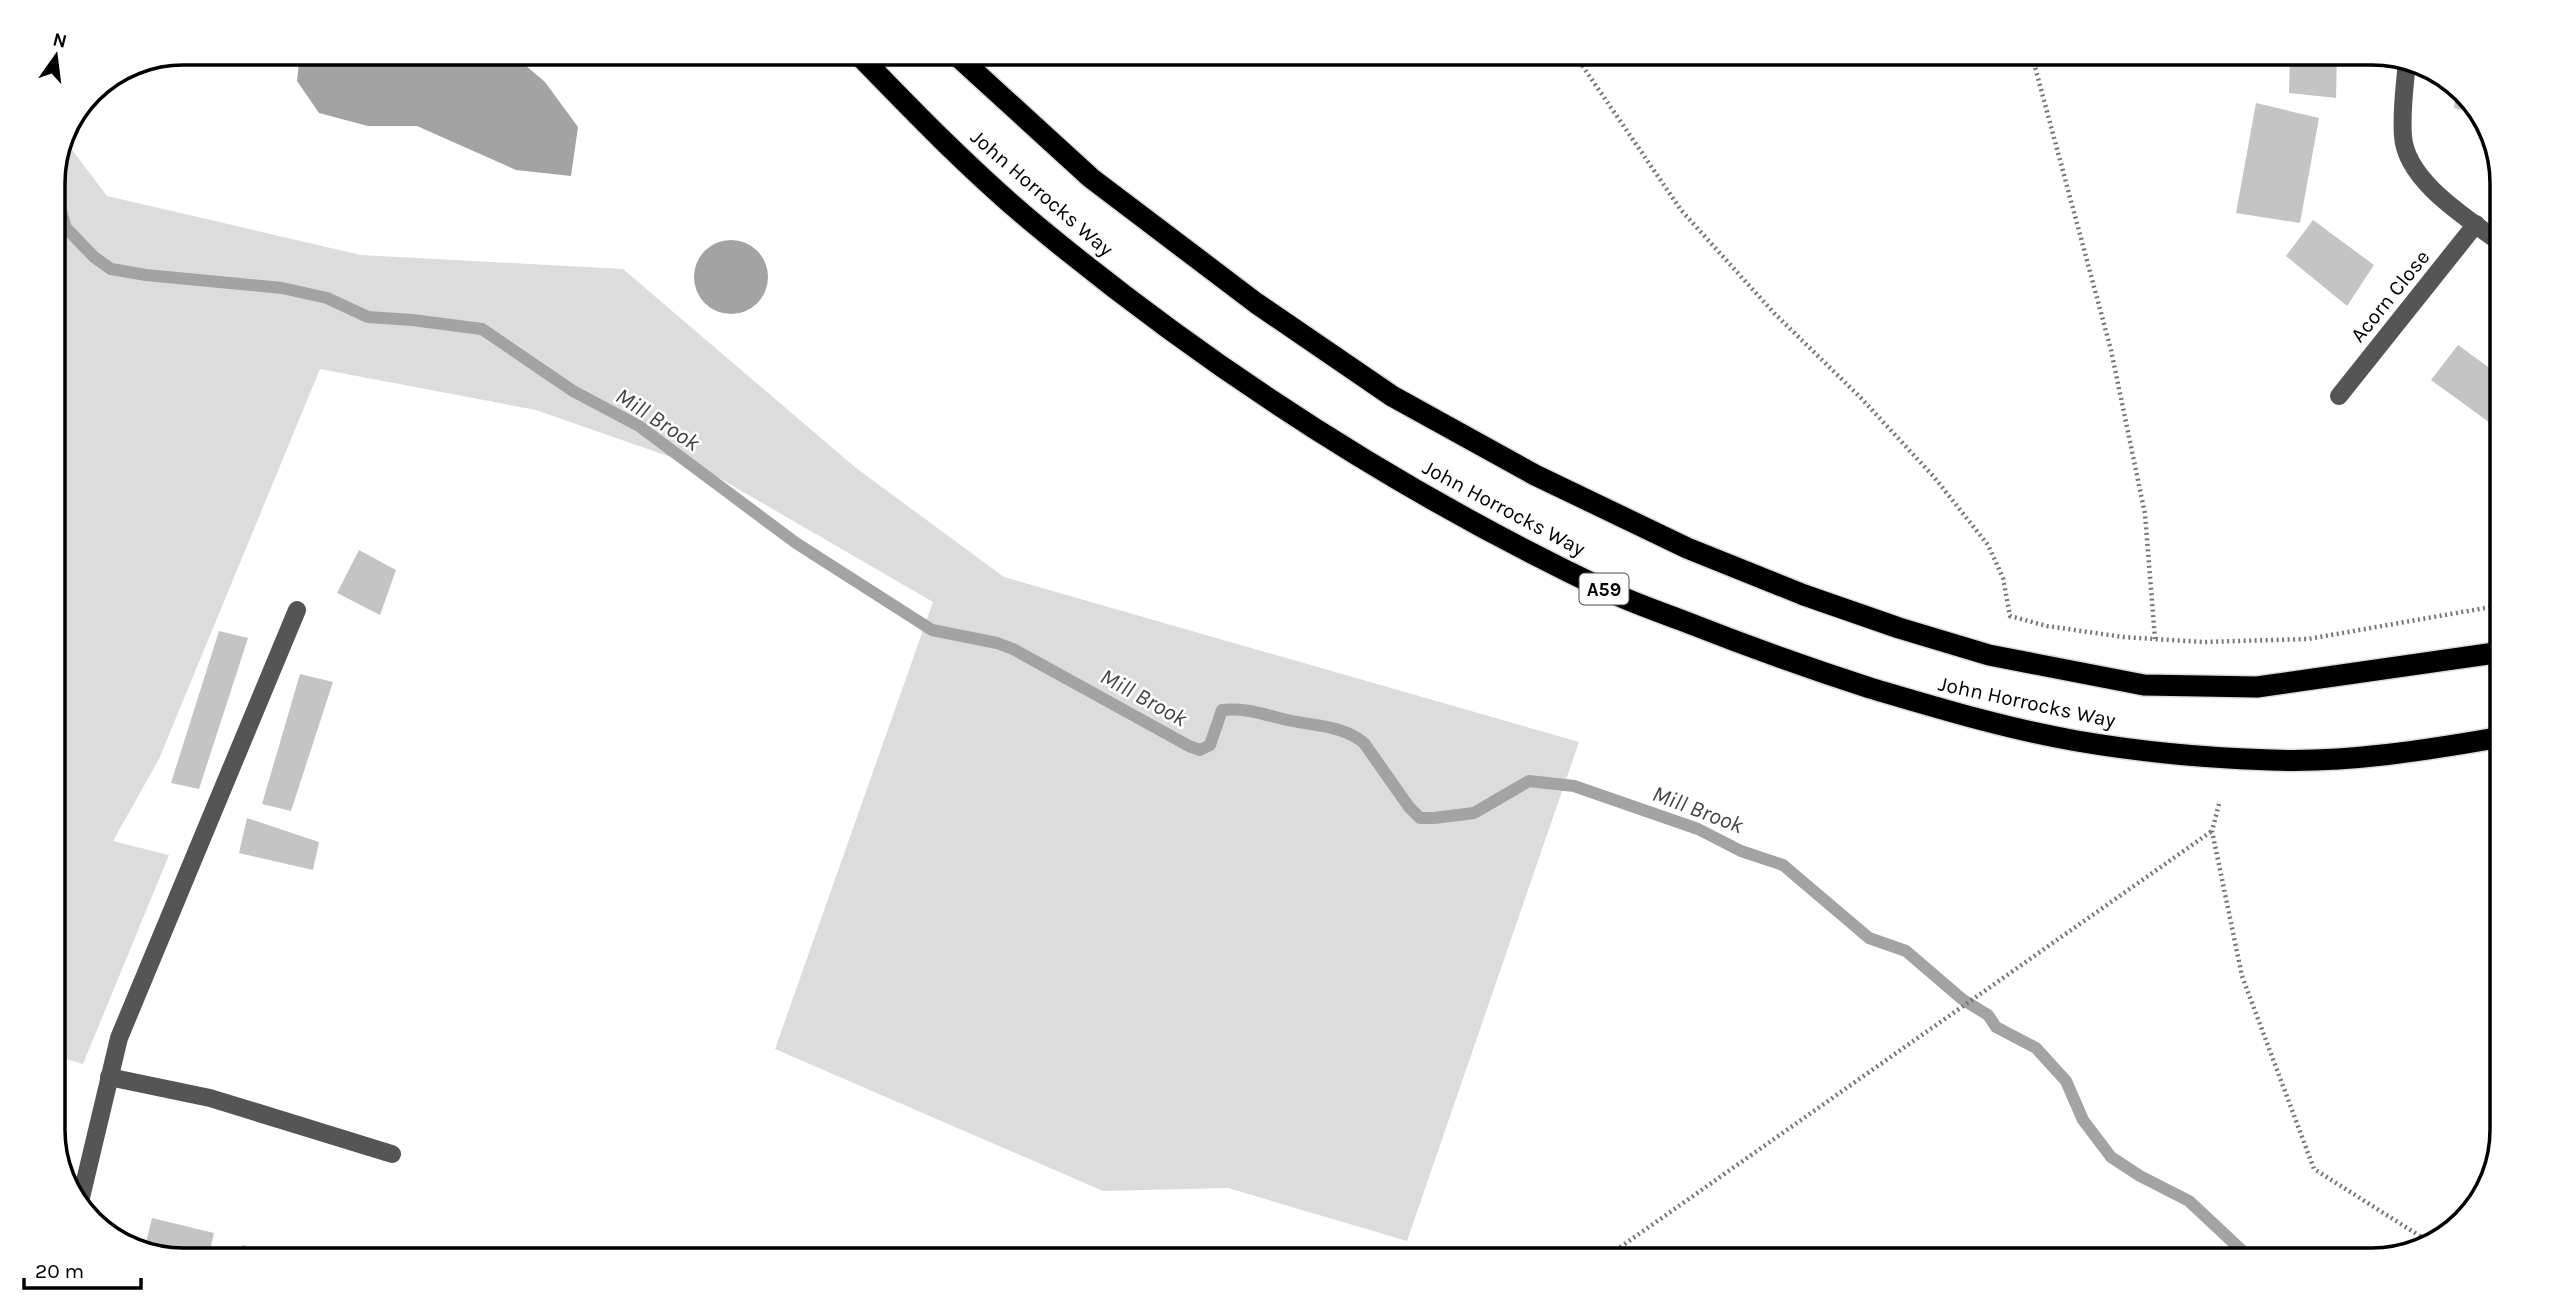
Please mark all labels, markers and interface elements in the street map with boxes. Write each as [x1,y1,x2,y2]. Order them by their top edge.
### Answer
north arrow [21,21,91,91]
text: N [51,28,69,53]
street label: John Horrocks Way [966,125,1118,261]
street label: Acorn Close [2346,245,2434,347]
water label: Mill Brook [610,382,705,457]
street label: John Horrocks Way [1419,455,1590,561]
road number: A59 [1580,574,1628,604]
water label: Mill Brook [1096,663,1192,732]
street label: John Horrocks Way [1936,671,2118,733]
water label: Mill Brook [1648,780,1747,839]
scale bar [24,1246,142,1290]
text: 20 m [35,1259,84,1283]

